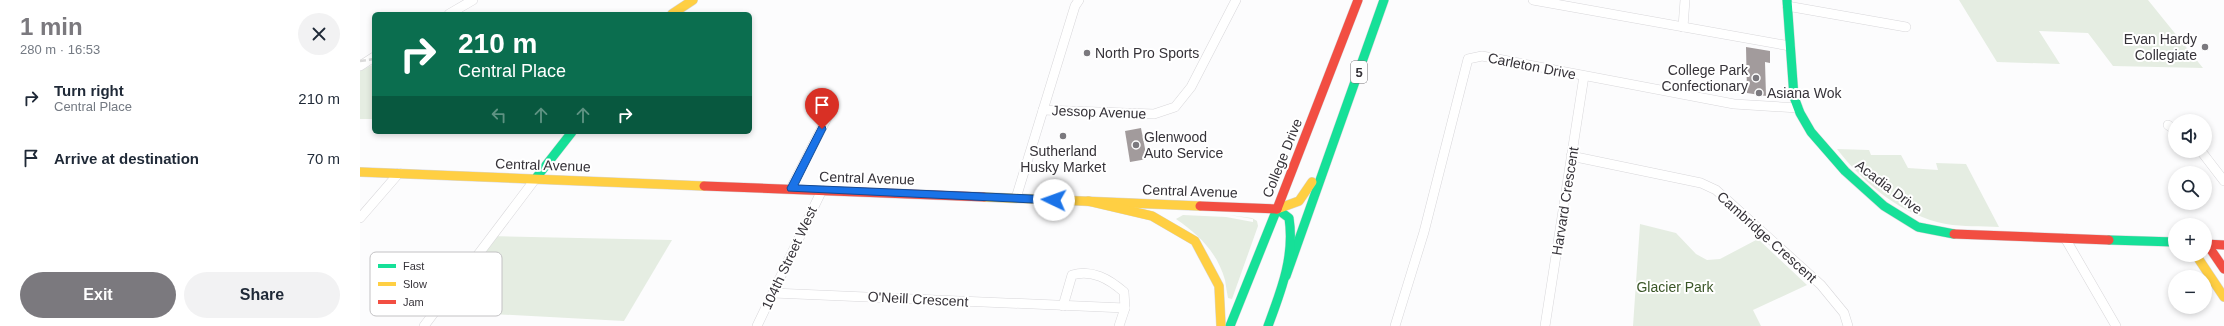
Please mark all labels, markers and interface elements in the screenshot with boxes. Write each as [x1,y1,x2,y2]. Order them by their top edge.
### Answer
text: 1 min [20,13,83,40]
button: close [298,13,340,55]
icon: right [392,28,444,80]
text: 210 m [458,28,537,59]
place label: Evan Hardy Collegiate [2124,31,2197,63]
text: 280 m · 16:53 [20,42,100,57]
marker: Evan Hardy Collegiate [2200,42,2210,52]
place label: North Pro Sports [1095,45,1199,61]
marker: North Pro Sports [1082,48,1092,58]
street label: Carleton Drive [1487,50,1578,82]
text: Central Place [458,61,566,81]
road number: 5 [1351,61,1367,83]
place label: College Park Confectionary [1662,62,1749,94]
marker: College Park Confectionary [1751,73,1761,83]
text: Turn right [54,82,124,99]
place label: Asiana Wok [1767,85,1842,101]
icon: right [20,87,42,109]
pin [805,88,839,129]
marker: Asiana Wok [1754,88,1764,98]
text: 210 m [298,90,340,107]
icon: arrive [811,94,833,116]
text: Central Place [54,99,132,114]
street label: Jessop Avenue [1051,102,1147,122]
icon: left [488,104,510,126]
icon: ahead [530,104,552,126]
icon: ahead [572,104,594,126]
icon: right [614,104,636,126]
map controls [2168,114,2212,314]
button: sound [2168,114,2212,158]
street label: College Drive [1259,116,1305,200]
place label: Glenwood Auto Service [1144,129,1224,161]
marker: Sutherland Husky Market [1058,131,1068,141]
marker: Glenwood Auto Service [1131,140,1141,150]
place label: Sutherland Husky Market [1020,143,1106,175]
street label: Harvard Crescent [1549,145,1581,256]
icon: arrive [20,147,42,169]
text: Arrive at destination [54,150,199,167]
text: 70 m [307,150,340,167]
street label: Central Avenue [495,155,591,175]
street label: Acadia Drive [1852,157,1926,217]
button: search [2168,166,2212,210]
street label: Central Avenue [819,168,915,188]
position arrow [1033,179,1075,221]
street label: Central Avenue [1142,181,1238,201]
street label: Cambridge Crescent [1714,188,1820,286]
street label: 104th Street West [758,204,820,312]
button: + [2168,218,2212,262]
legend [370,252,502,316]
text: Fast [403,260,424,272]
button: − [2168,270,2212,314]
button: Exit [20,272,176,318]
button: Share [184,272,340,318]
text: Slow [403,278,427,290]
park label: Glacier Park [1636,279,1715,295]
street label: O'Neill Crescent [867,288,969,310]
text: Jam [403,296,424,308]

